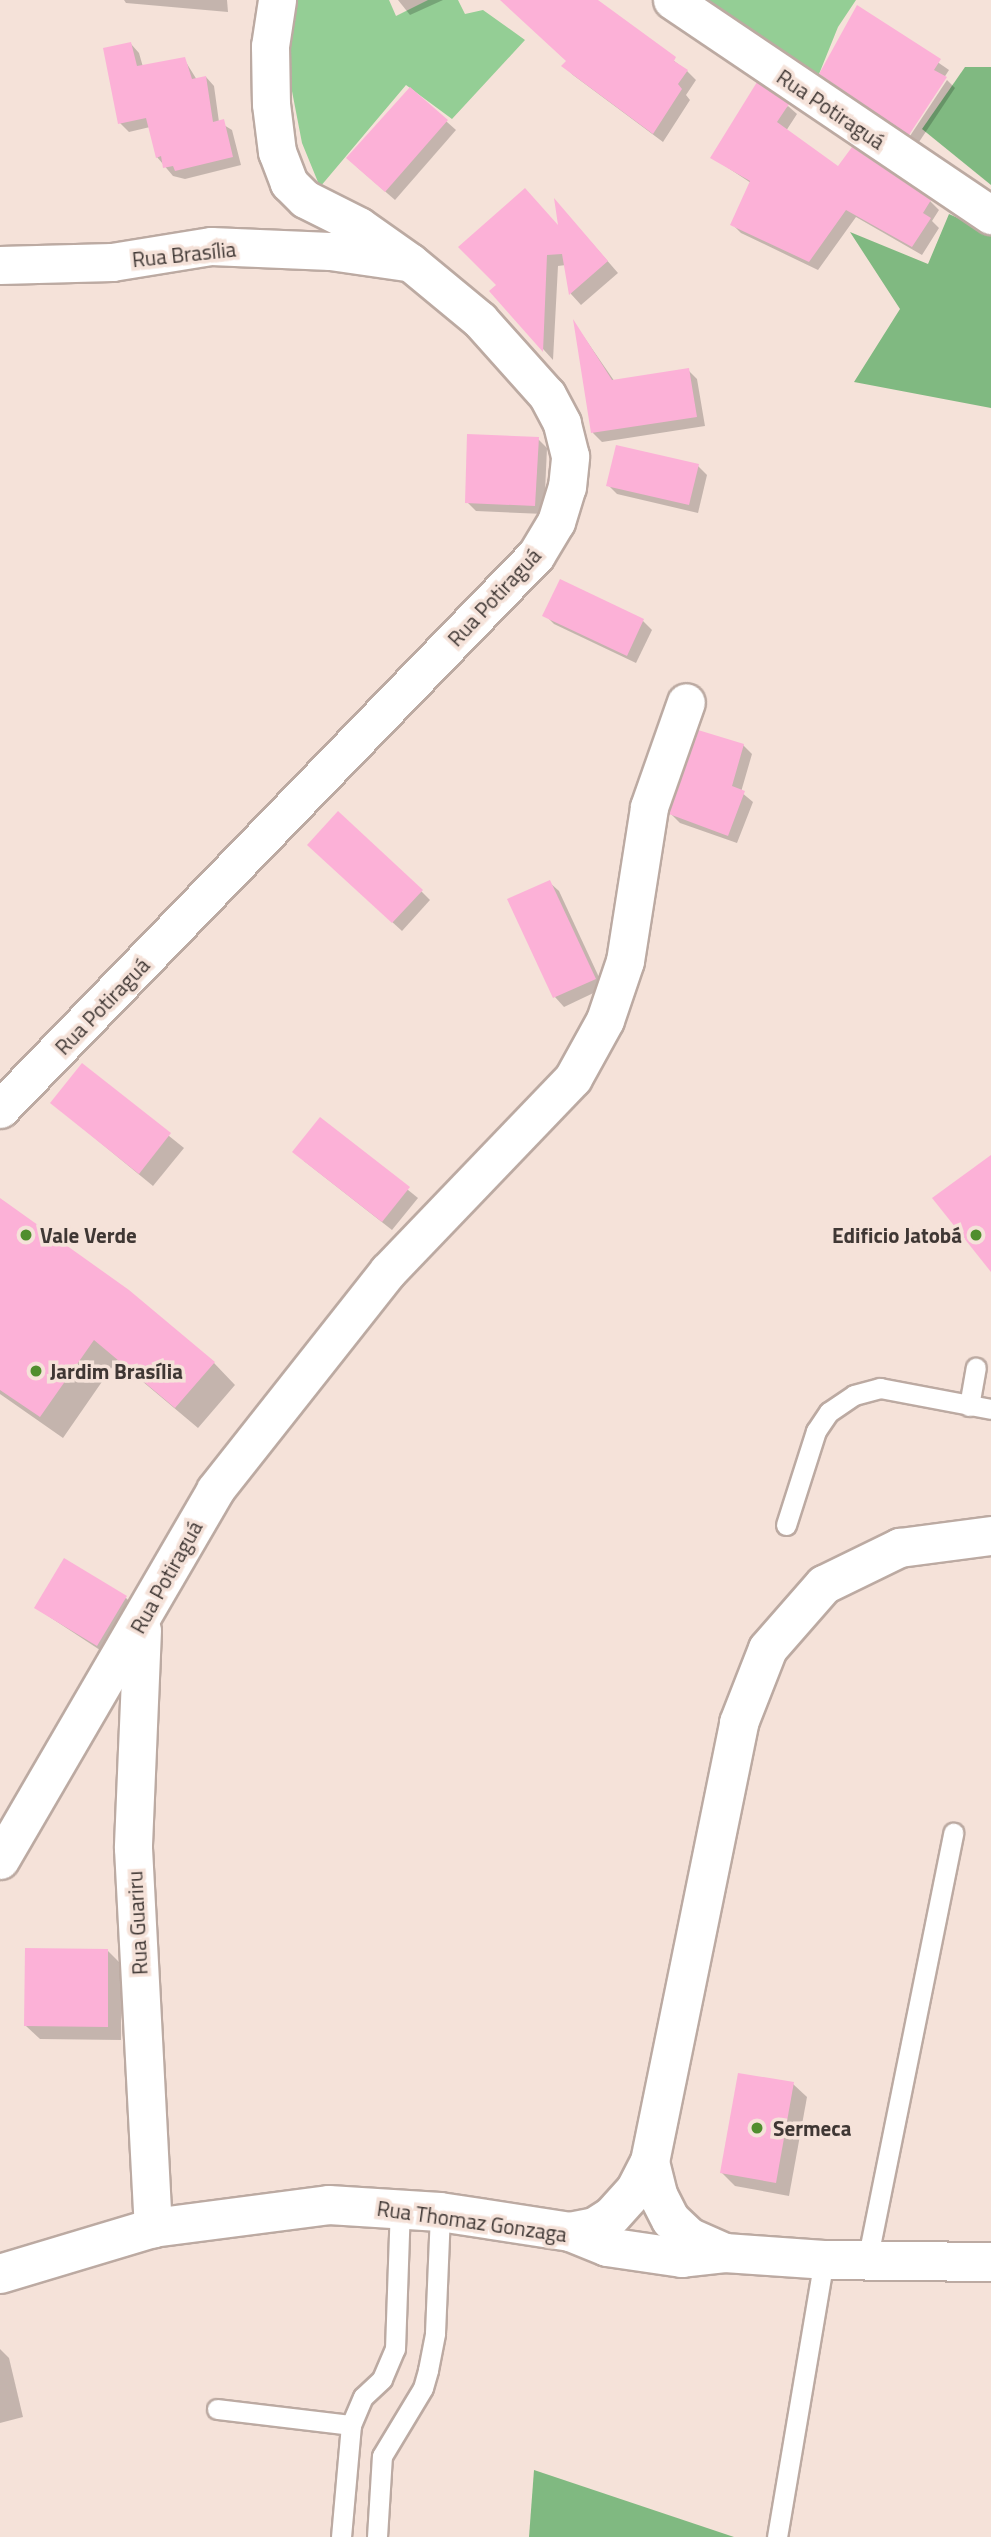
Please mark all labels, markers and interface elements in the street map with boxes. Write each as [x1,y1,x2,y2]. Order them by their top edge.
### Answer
street label: Rua Potiraguá [772,64,890,154]
street label: Rua Brasília [131,236,237,272]
street label: Rua Potiraguá [442,543,546,651]
street label: Rua Potiraguá [50,952,154,1060]
place label: Vale Verde [40,1222,137,1248]
place label: Edificio Jatobá [832,1222,962,1248]
marker: Vale Verde [18,1227,34,1243]
marker: Edificio Jatobá [968,1227,984,1243]
place label: Jardim Brasília [50,1358,183,1384]
marker: Jardim Brasília [28,1363,44,1379]
street label: Rua Potiraguá [125,1516,207,1638]
street label: Rua Guariru [122,1870,152,1976]
place label: Sermeca [773,2115,851,2141]
marker: Sermeca [747,2118,767,2138]
street label: Rua Thomaz Gonzaga [375,2195,569,2247]

